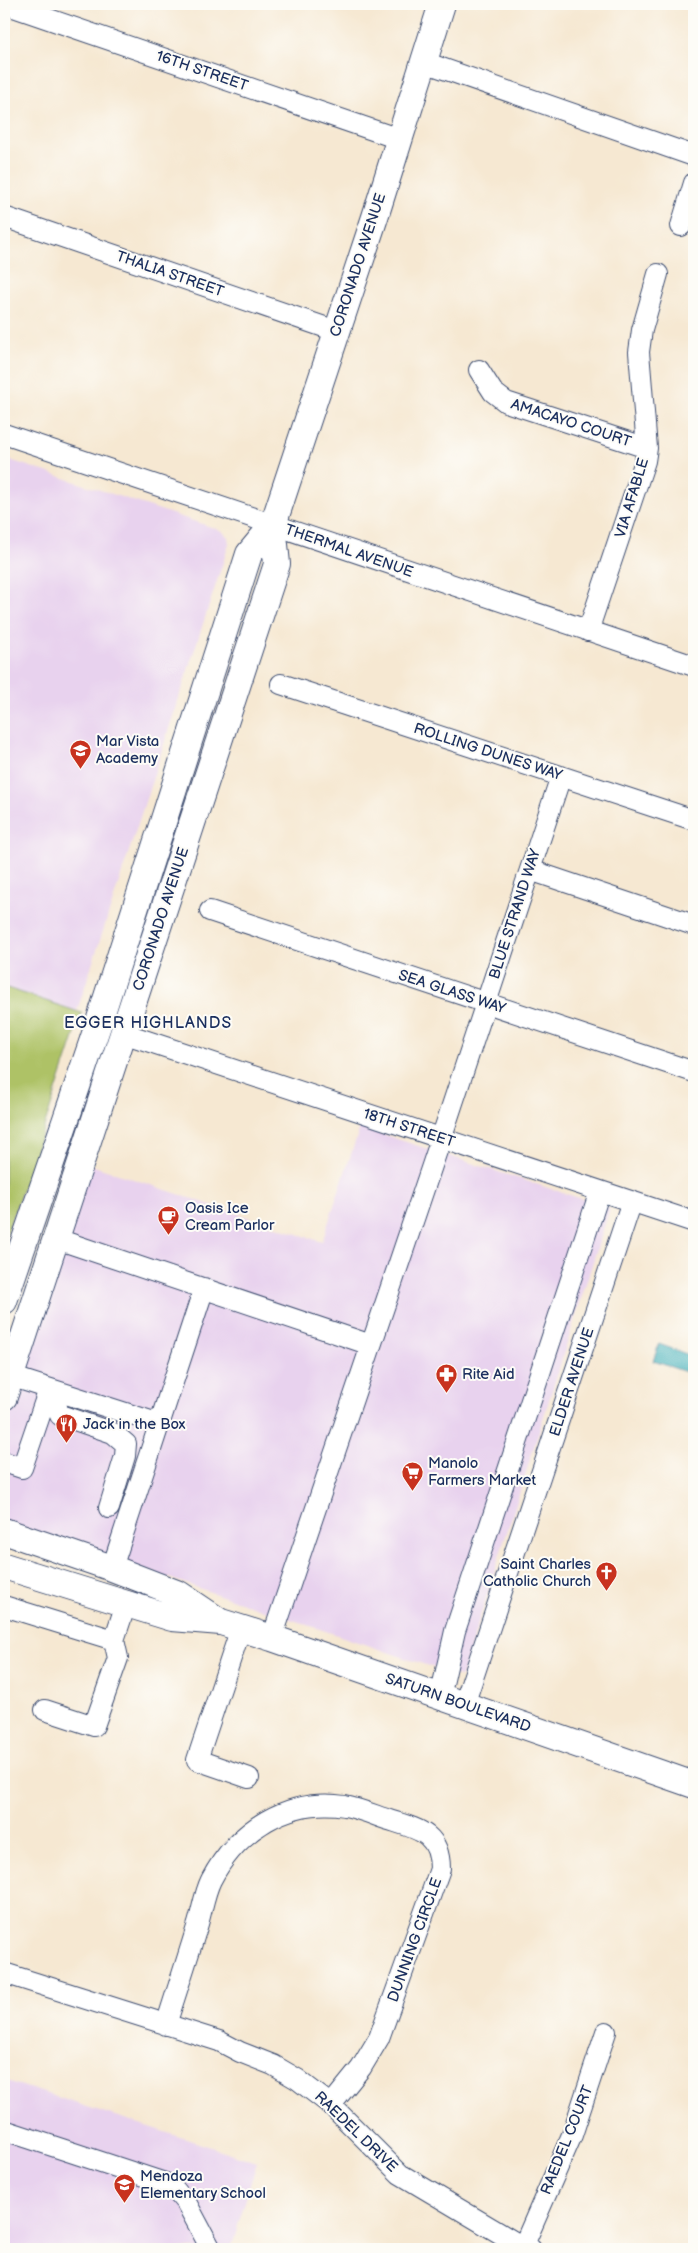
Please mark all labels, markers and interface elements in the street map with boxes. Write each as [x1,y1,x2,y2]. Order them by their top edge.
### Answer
street label: 16TH STREET [154,46,250,96]
street label: CORONADO AVENUE [326,191,390,339]
street label: THALIA STREET [114,247,226,301]
street label: AMACAYO COURT [508,395,634,451]
street label: VIA AFABLE [611,456,653,540]
street label: THERMAL AVENUE [282,520,416,582]
street label: ROLLING DUNES WAY [411,719,565,785]
place label: Mar Vista Academy [96,732,159,768]
school or university icon: Mar Vista Academy [68,738,92,769]
street label: CORONADO AVENUE [129,845,193,993]
street label: BLUE STRAND WAY [485,846,545,982]
street label: SEA GLASS WAY [396,966,508,1018]
district label: EGGER HIGHLANDS [64,1014,232,1033]
street label: 18TH STREET [361,1104,457,1152]
place label: Oasis Ice Cream Parlor [185,1199,275,1235]
cafe icon: Oasis Ice Cream Parlor [157,1205,181,1236]
street label: ELDER AVENUE [545,1325,599,1439]
pharmacy icon: Rite Aid [434,1362,458,1393]
place label: Rite Aid [462,1365,515,1384]
restaurant icon: Jack in the Box [55,1412,79,1443]
place label: Jack in the Box [83,1415,186,1434]
place label: Manolo Farmers Market [428,1454,536,1490]
supermarket icon: Manolo Farmers Market [400,1460,424,1491]
place label: Saint Charles Catholic Church [483,1555,592,1591]
church icon: Saint Charles Catholic Church [595,1561,619,1592]
street label: SATURN BOULEVARD [383,1669,533,1737]
street label: DUNNING CIRCLE [384,1875,446,2005]
street label: RAEDEL COURT [536,2083,598,2197]
street label: RAEDEL DRIVE [310,2087,402,2177]
place label: Mendoza Elementary School [140,2167,266,2203]
school or university icon: Mendoza Elementary School [112,2173,136,2204]

